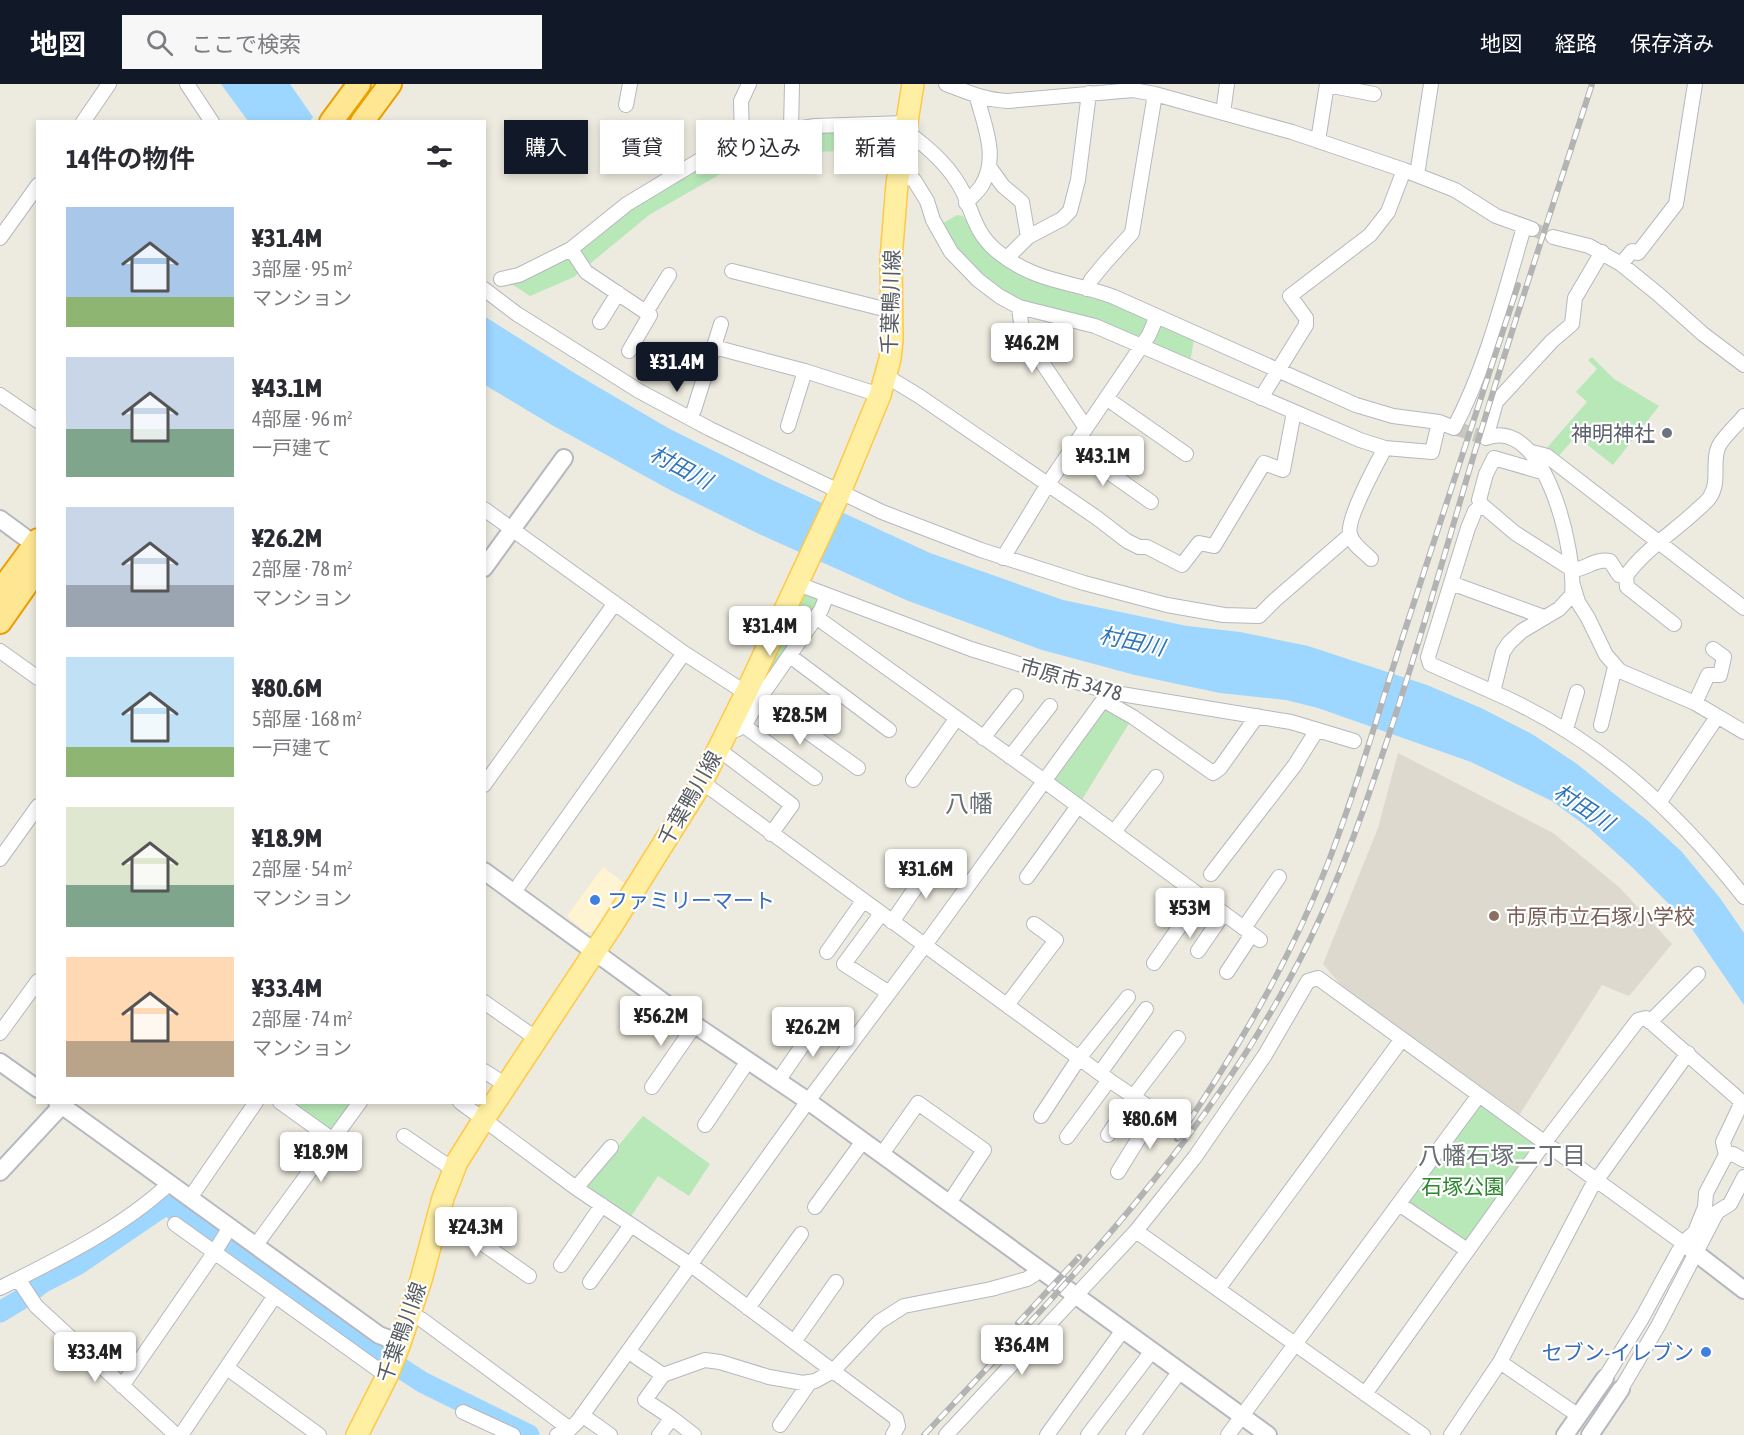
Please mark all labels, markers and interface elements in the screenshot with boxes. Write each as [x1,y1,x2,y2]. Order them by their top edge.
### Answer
search box [122,15,542,69]
icon: search [143,26,176,59]
text: 地図 [30,28,86,60]
text: ここで検索 [191,31,301,57]
text: 地図 [1480,31,1522,55]
text: 経路 [1555,31,1597,55]
text: 保存済み [1630,31,1714,55]
chip: 購入 [504,120,588,174]
chip: 賃貸 [600,120,684,174]
chip: 絞り込み [696,120,822,174]
chip: 新着 [834,120,918,174]
icon: filters [423,140,456,173]
text: 14件の物件 [66,144,194,174]
text: ¥31.4M [252,223,322,253]
icon: home [114,231,186,303]
street label: 千葉鴨川線 [876,249,904,355]
text: 3部屋 · 95 m² [252,257,353,280]
text: マンション [252,286,352,309]
pin: ¥46.2M [983,323,1081,374]
text: ¥46.2M [1005,331,1059,354]
pin: ¥31.4M [628,342,726,393]
text: ¥31.4M [650,350,704,373]
text: ¥43.1M [252,373,322,403]
icon: home [114,381,186,453]
text: 4部屋 · 96 m² [252,407,353,430]
place label: 神明神社 [1571,421,1655,445]
marker: 神明神社 [1660,426,1674,440]
text: 一戸建て [252,436,332,459]
pin: ¥43.1M [1054,436,1152,487]
water label: 村田川 [646,440,718,495]
text: ¥43.1M [1076,444,1130,467]
text: ¥26.2M [252,523,322,553]
icon: home [114,531,186,603]
text: 2部屋 · 78 m² [252,557,353,580]
text: マンション [252,586,352,609]
pin: ¥31.4M [721,606,819,657]
text: ¥31.4M [743,614,797,637]
water label: 村田川 [1097,621,1169,661]
street label: 市原市 3478 [1017,653,1125,705]
text: ¥80.6M [252,673,322,703]
icon: home [114,681,186,753]
pin: ¥28.5M [751,695,849,746]
text: ¥28.5M [773,703,827,726]
text: 5部屋 · 168 m² [252,707,362,730]
text: 一戸建て [252,736,332,759]
street label: 千葉鴨川線 [652,747,726,849]
water label: 村田川 [1549,778,1620,837]
district label: 八幡 [945,790,993,817]
text: ¥18.9M [252,823,322,853]
icon: home [114,831,186,903]
pin: ¥31.6M [877,849,975,900]
text: 2部屋 · 54 m² [252,857,353,880]
text: ¥31.6M [899,857,953,880]
text: マンション [252,886,352,909]
place label: ファミリーマート [607,888,775,912]
pin: ¥53M [1154,888,1226,939]
marker: ファミリーマート [588,893,602,907]
text: ¥53M [1169,896,1211,919]
place label: 市原市立石塚小学校 [1506,904,1695,928]
marker: 市原市立石塚小学校 [1487,909,1501,923]
text: ¥33.4M [252,973,322,1003]
icon: home [114,981,186,1053]
pin: ¥56.2M [612,996,710,1047]
text: ¥56.2M [634,1004,688,1027]
text: 2部屋 · 74 m² [252,1007,353,1030]
pin: ¥26.2M [764,1007,862,1058]
text: ¥26.2M [786,1015,840,1038]
text: マンション [252,1036,352,1059]
pin: ¥80.6M [1101,1099,1199,1150]
text: ¥80.6M [1123,1107,1177,1130]
pin: ¥18.9M [272,1132,370,1183]
text: ¥18.9M [294,1140,348,1163]
district label: 八幡石塚二丁目 [1418,1142,1586,1169]
park label: 石塚公園 [1421,1174,1505,1198]
pin: ¥24.3M [427,1207,525,1258]
text: ¥24.3M [449,1215,503,1238]
street label: 千葉鴨川線 [372,1279,430,1385]
pin: ¥36.4M [973,1325,1071,1376]
pin: ¥33.4M [46,1332,144,1383]
text: ¥36.4M [995,1333,1049,1356]
text: ¥33.4M [68,1340,122,1363]
place label: セブン-イレブン [1542,1340,1694,1364]
marker: セブン-イレブン [1699,1345,1713,1359]

